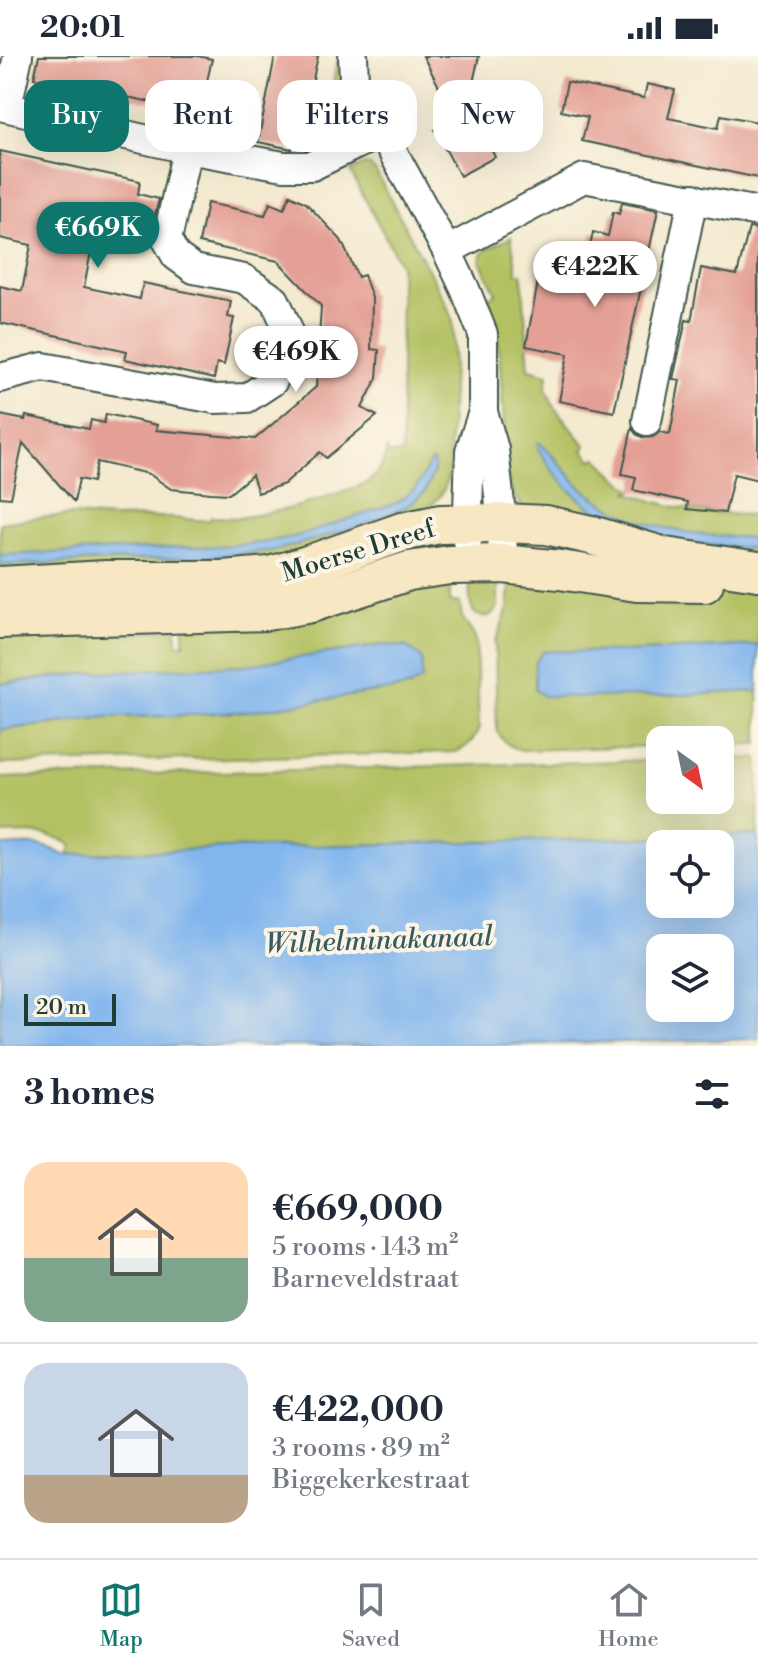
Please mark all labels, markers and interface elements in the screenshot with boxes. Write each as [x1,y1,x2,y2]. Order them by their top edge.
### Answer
text: 20:01 [40,9,124,47]
chip: Buy [24,80,129,152]
chip: Rent [145,80,261,152]
chip: Filters [277,80,417,152]
chip: New [433,80,543,152]
pin: €669K [42,202,154,270]
text: €669K [54,212,142,244]
pin: €422K [539,241,651,309]
text: €422K [551,251,639,283]
pin: €469K [240,326,352,394]
text: €469K [252,336,340,368]
street label: Moerse Dreef [278,512,440,589]
north arrow [646,726,734,814]
map controls [646,726,734,1022]
button: locate [646,830,734,918]
water label: Wilhelminakanaal [265,919,494,962]
button: layers [646,934,734,1022]
scale bar [24,990,116,1026]
text: 20 m [36,994,87,1021]
icon: filters [690,1072,734,1116]
text: 3 homes [24,1073,155,1115]
text: €669,000 [272,1189,443,1231]
icon: home [88,1194,184,1290]
text: 5 rooms · 143 m² [272,1231,458,1263]
text: Barneveldstraat [272,1263,459,1295]
text: €422,000 [272,1390,444,1432]
icon: home [88,1395,184,1491]
text: 3 rooms · 89 m² [272,1432,450,1464]
text: Biggekerkestraat [272,1464,470,1496]
tab: Map [99,1578,143,1653]
tab: Saved [342,1578,400,1653]
tab: Home [598,1578,659,1653]

